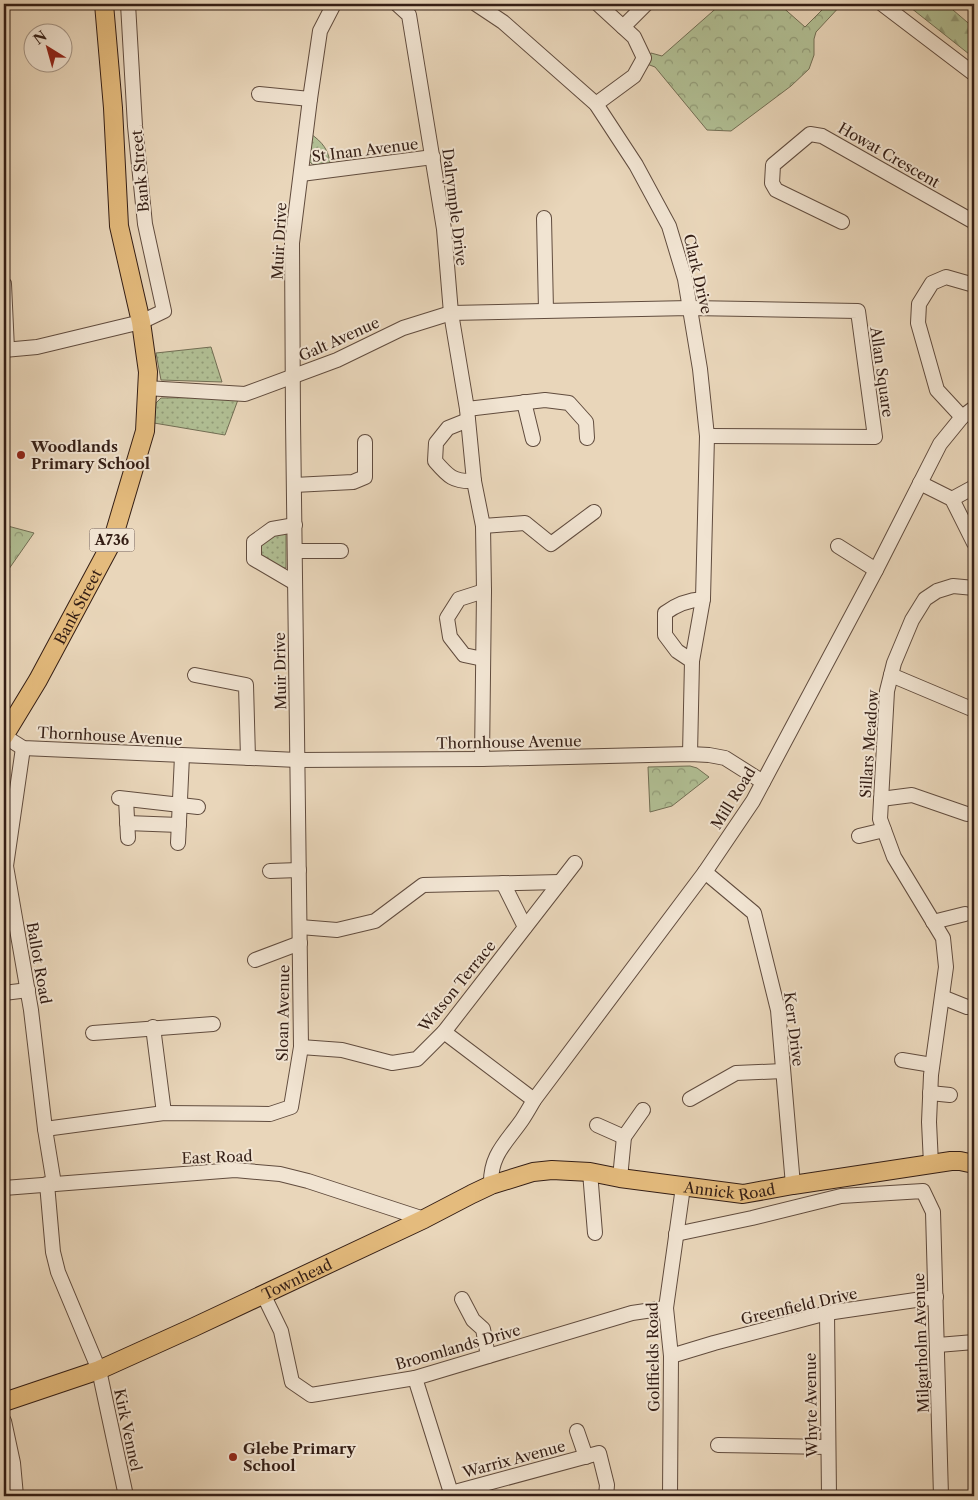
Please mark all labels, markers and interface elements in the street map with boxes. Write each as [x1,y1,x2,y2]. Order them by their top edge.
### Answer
north arrow [22,22,72,72]
text: N [30,27,50,48]
street label: Howat Crescent [835,118,944,192]
street label: Bank Street [127,128,153,213]
street label: St Inan Avenue [311,134,419,166]
street label: Dalrymple Drive [438,147,472,267]
street label: Muir Drive [267,202,291,280]
street label: Clark Drive [680,232,716,316]
street label: Galt Avenue [296,313,382,365]
street label: Allan Square [866,325,898,418]
place label: Woodlands Primary School [30,437,150,473]
marker: Woodlands Primary School [15,449,27,461]
road number: A736 [90,528,134,552]
street label: Bank Street [50,565,106,647]
street label: Muir Drive [270,632,290,710]
street label: Sillars Meadow [856,689,882,799]
street label: Thornhouse Avenue [37,723,183,749]
street label: Thornhouse Avenue [436,731,582,753]
street label: Mill Road [706,763,760,833]
street label: Ballot Road [22,921,56,1005]
street label: Watson Terrace [414,937,500,1036]
street label: Sloan Avenue [273,965,293,1061]
street label: Kerr Drive [780,991,808,1067]
street label: East Road [181,1146,253,1168]
street label: Annick Road [682,1177,777,1204]
street label: Townhead [259,1254,335,1303]
street label: Milgarholm Avenue [909,1273,933,1413]
street label: Greenfield Drive [739,1283,859,1329]
street label: Golffields Road [643,1302,663,1412]
street label: Broomlands Drive [393,1320,523,1374]
street label: Whyte Avenue [801,1353,821,1458]
street label: Kirk Vennel [110,1387,146,1474]
street label: Warrix Avenue [460,1436,567,1482]
place label: Glebe Primary School [243,1439,356,1475]
marker: Glebe Primary School [227,1451,239,1463]

